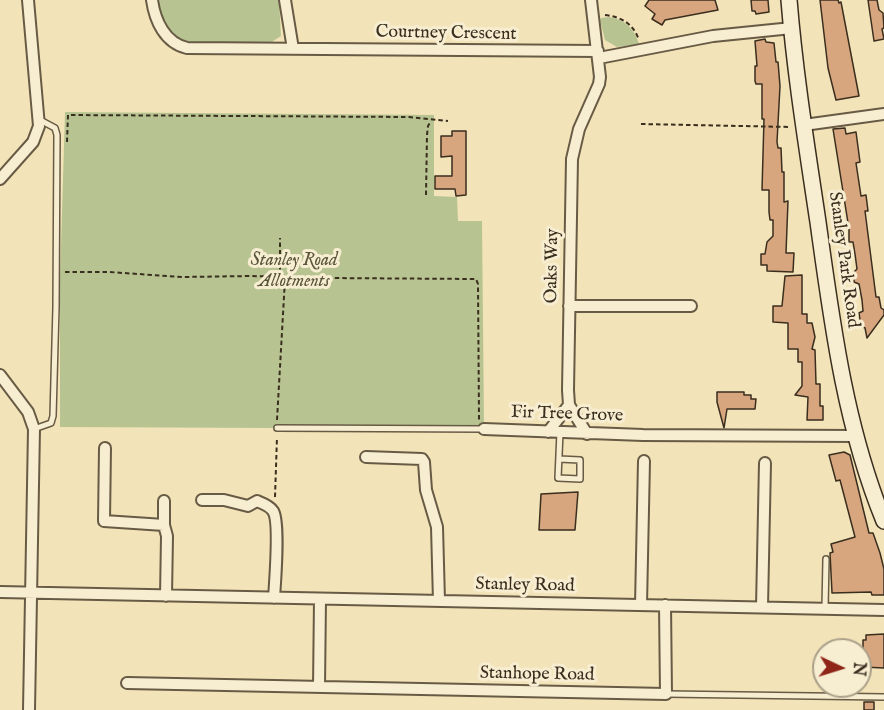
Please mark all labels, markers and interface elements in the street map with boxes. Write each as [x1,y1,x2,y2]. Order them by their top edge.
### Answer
street label: Courtney Crescent [375,22,517,46]
street label: Stanley Park Road [823,190,863,330]
street label: Oaks Way [542,228,564,304]
park label: Stanley Road Allotments [251,250,337,292]
street label: Fir Tree Grove [511,402,623,428]
street label: Stanley Road [475,574,575,598]
north arrow [812,638,872,698]
text: N [848,662,868,677]
street label: Stanhope Road [480,663,594,687]

